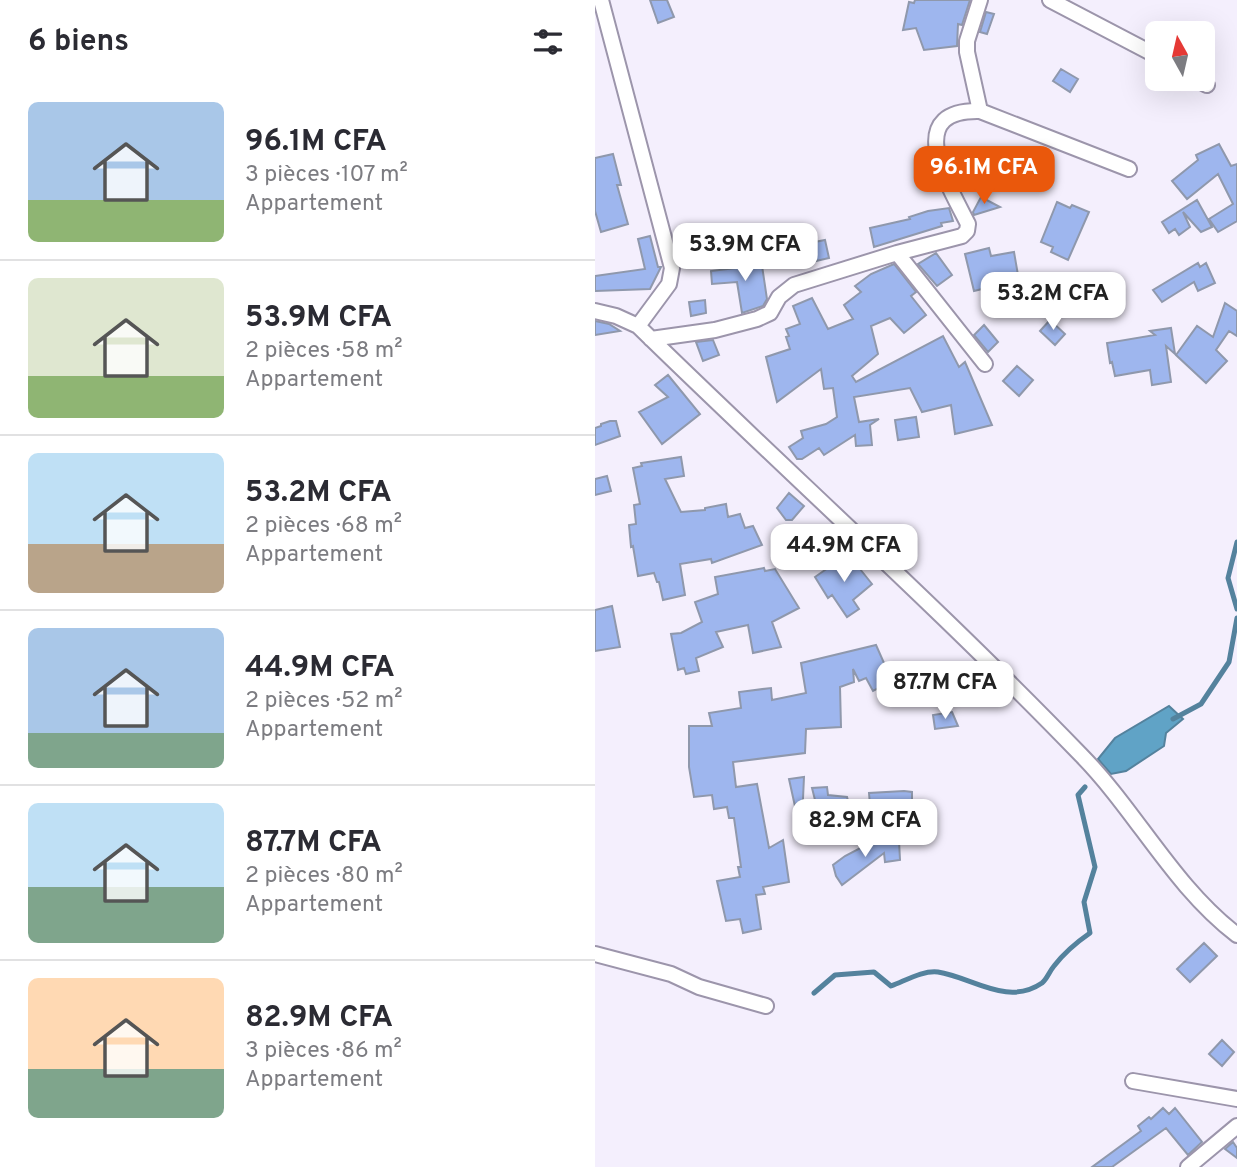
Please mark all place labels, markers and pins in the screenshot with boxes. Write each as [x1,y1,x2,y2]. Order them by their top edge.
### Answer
pin: 96.1M CFA [904,146,1064,206]
pin: 53.9M CFA [665,224,825,283]
pin: 53.2M CFA [973,272,1133,332]
pin: 44.9M CFA [764,524,924,584]
pin: 87.7M CFA [865,662,1025,721]
pin: 82.9M CFA [785,800,945,859]

